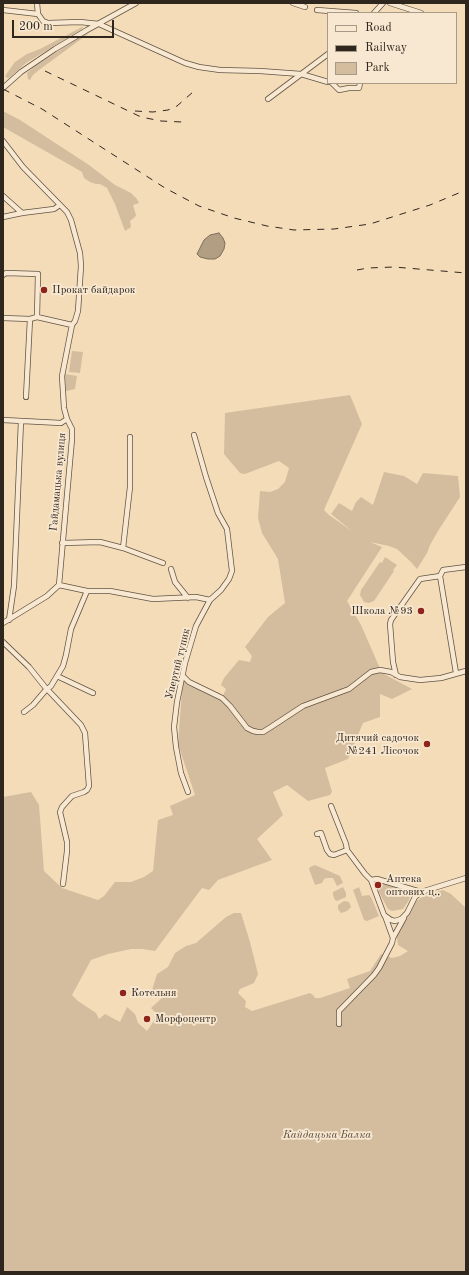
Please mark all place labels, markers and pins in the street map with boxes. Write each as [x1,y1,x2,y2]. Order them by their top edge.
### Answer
place label: Прокат байдарок [52,283,135,297]
marker: Прокат байдарок [39,285,49,295]
place label: Школа №93 [351,604,413,618]
marker: Школа №93 [416,606,426,616]
place label: Дитячий садочок №241 Лісочок [336,731,419,757]
marker: Дитячий садочок №241 Лісочок [422,739,432,749]
place label: Аптека оптових ц‥ [386,872,440,898]
marker: Аптека оптових ц‥ [373,880,383,890]
place label: Котельня [131,986,177,1000]
marker: Котельня [118,988,128,998]
place label: Морфоцентр [155,1012,216,1026]
marker: Морфоцентр [142,1014,152,1024]

